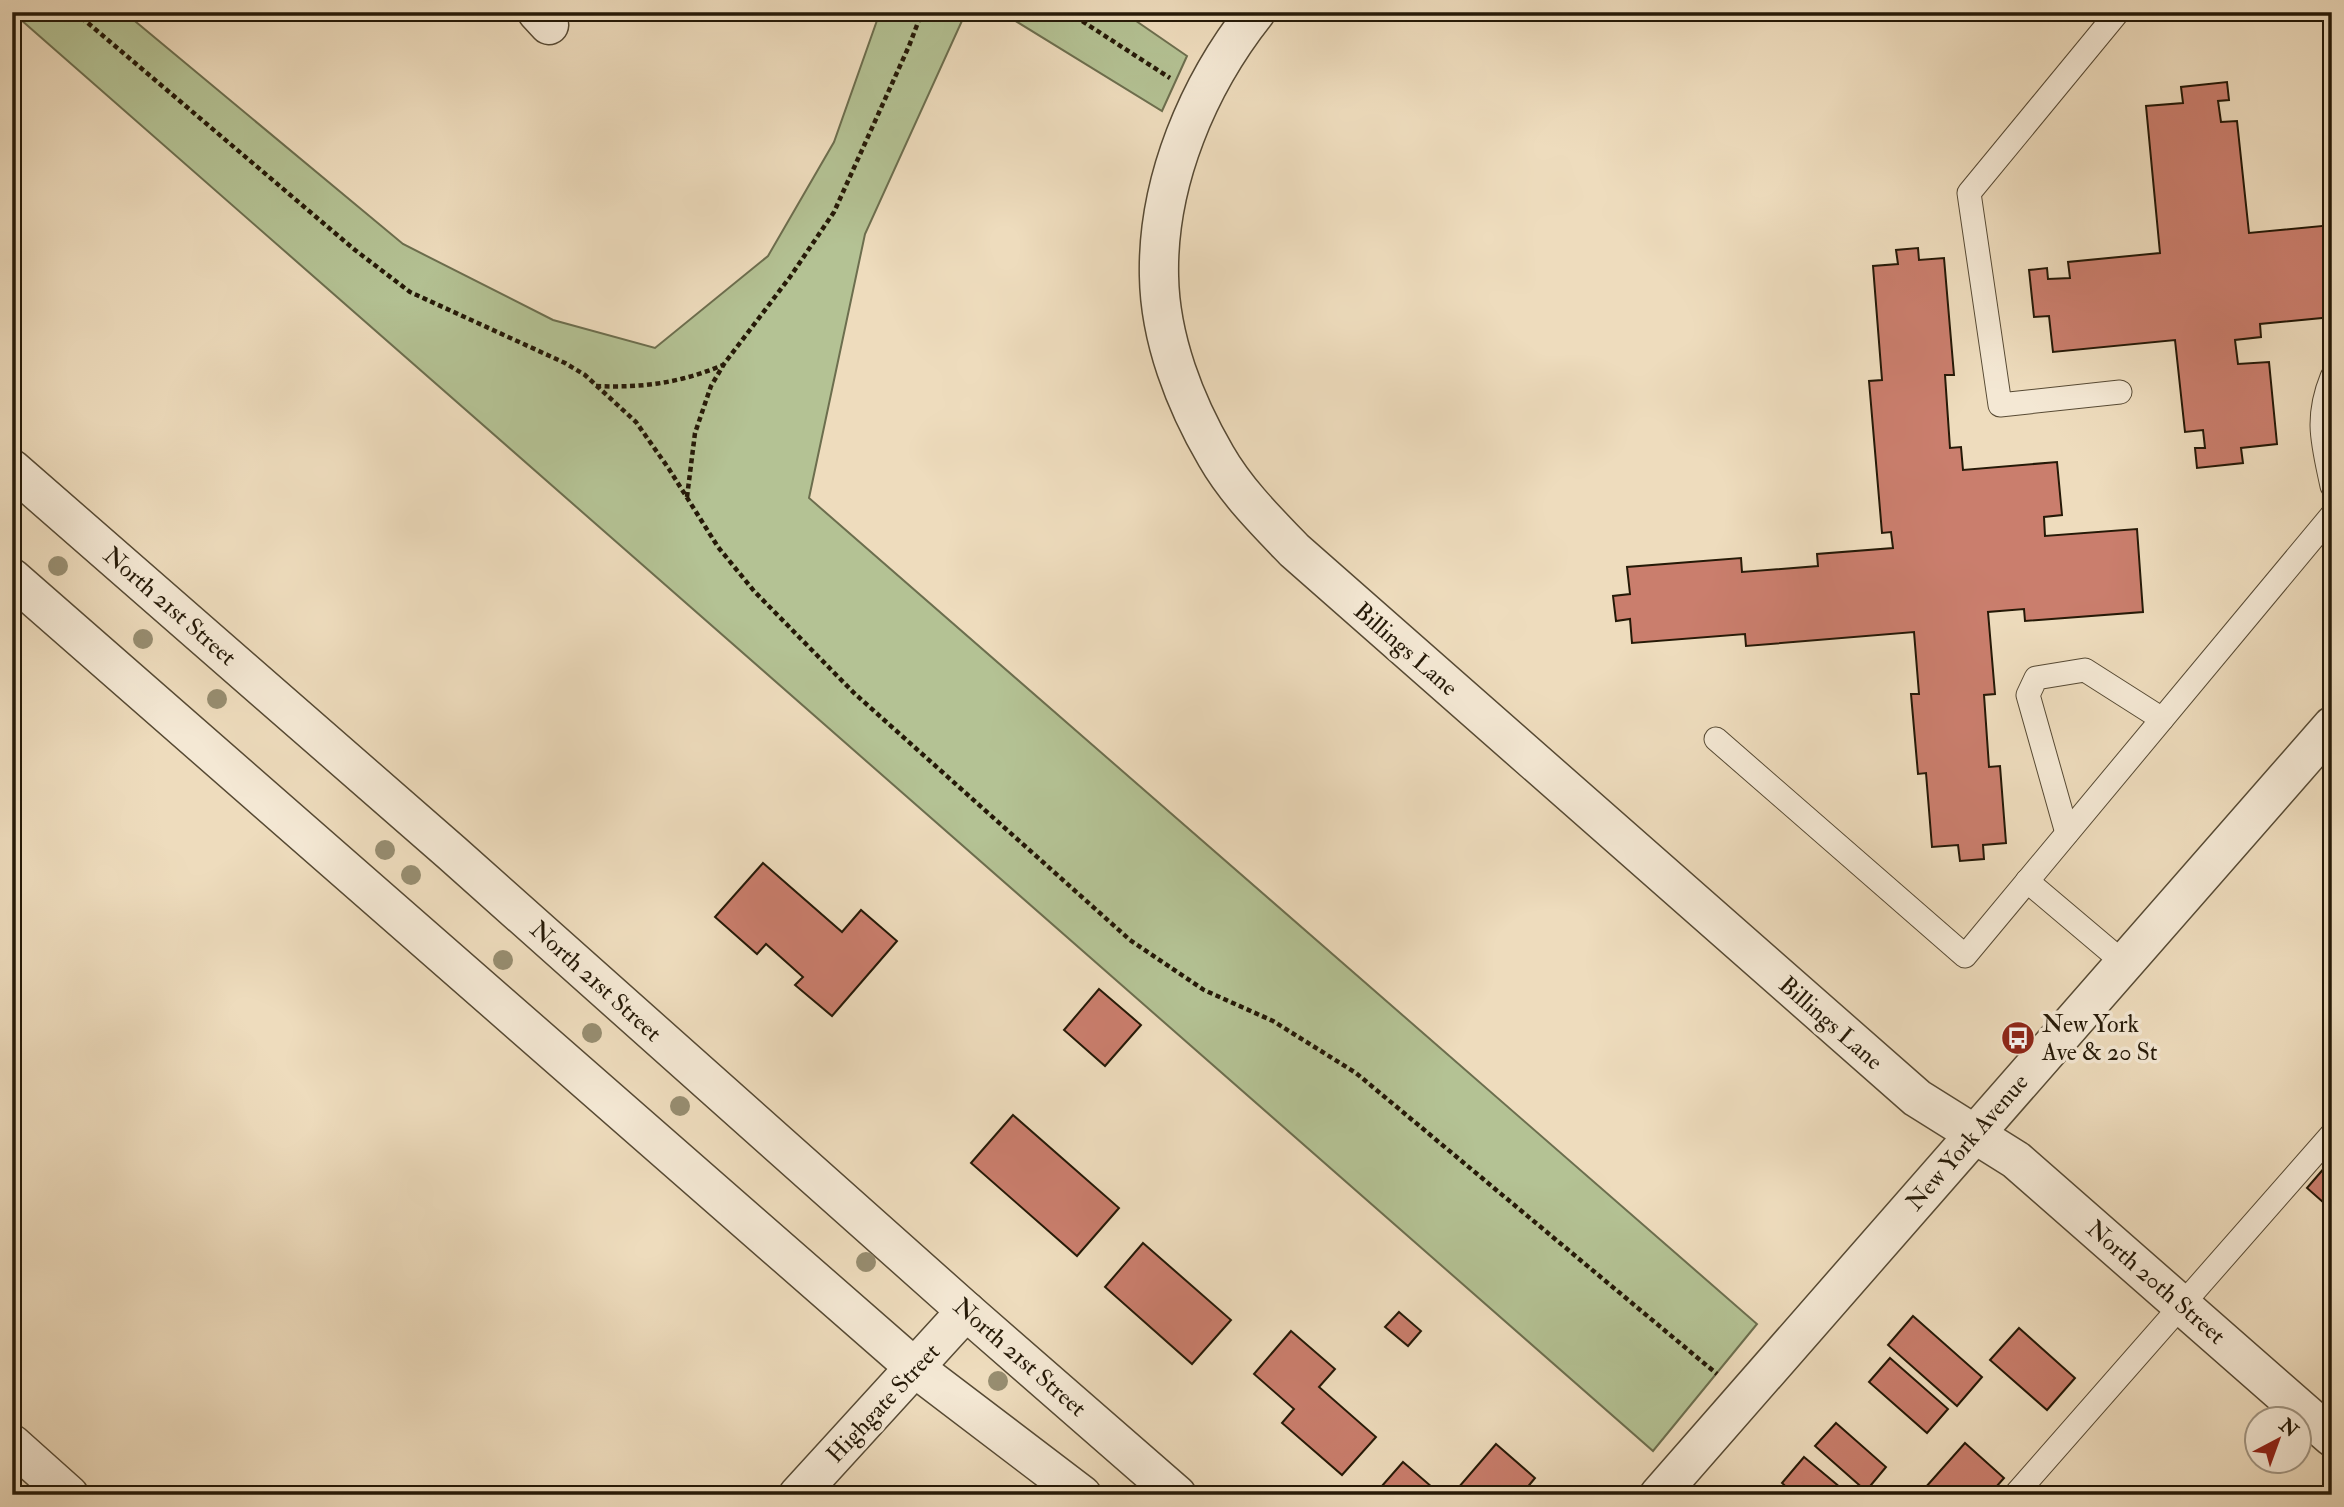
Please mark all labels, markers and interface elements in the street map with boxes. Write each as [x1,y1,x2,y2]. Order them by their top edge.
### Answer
street label: North 21st Street [97,540,243,673]
street label: Billings Lane [1347,596,1464,703]
street label: North 21st Street [523,914,668,1049]
street label: Billings Lane [1772,970,1889,1077]
place label: New York Ave & 20 St [2041,1009,2158,1068]
bus stop icon: New York Ave & 20 St [1999,1019,2037,1057]
street label: New York Avenue [1899,1067,2035,1217]
street label: North 20th Street [2080,1213,2232,1351]
street label: North 21st Street [947,1291,1093,1424]
street label: Highgate Street [820,1337,947,1470]
north arrow [2242,1406,2312,1476]
text: N [2273,1413,2304,1443]

